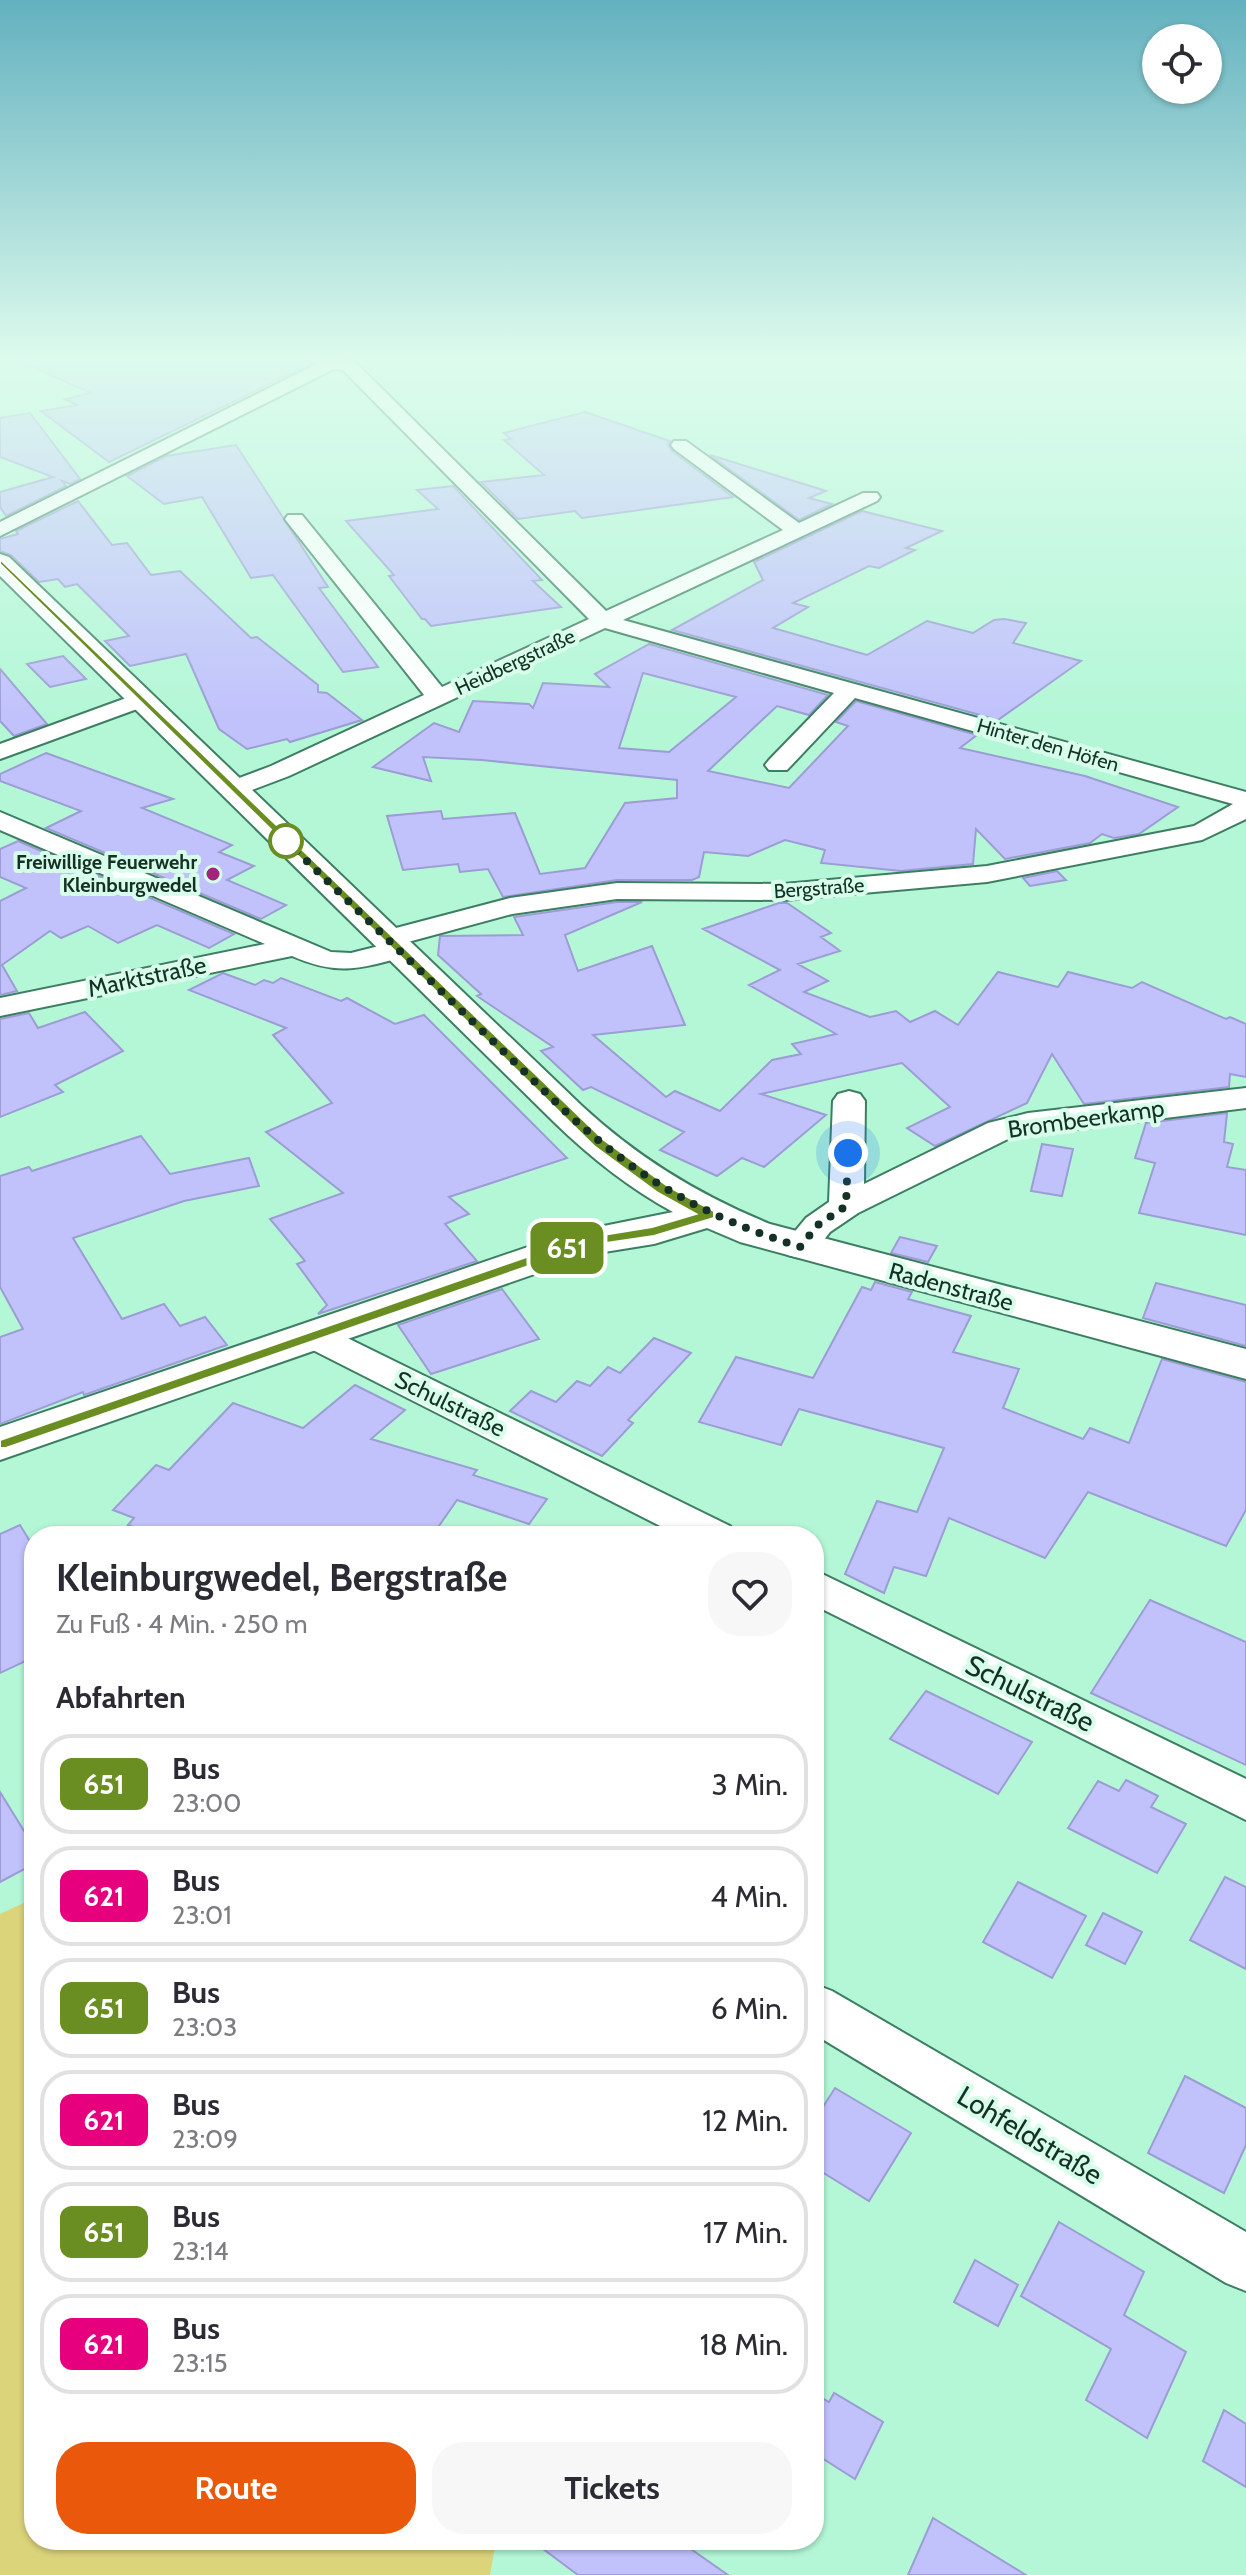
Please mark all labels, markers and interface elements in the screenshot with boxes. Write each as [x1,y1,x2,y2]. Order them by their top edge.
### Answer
map controls [1142,24,1222,104]
button: locate [1142,24,1222,104]
street label: Heidbergstraße [451,624,579,700]
street label: Hinter den Höfen [974,713,1122,777]
unlabelled marker [269,824,303,858]
place label: Freiwillige Feuerwehr Kleinburgwedel [16,850,197,897]
marker: Freiwillige Feuerwehr Kleinburgwedel [204,865,222,883]
street label: Bergstraße [773,873,865,903]
street label: Marktstraße [85,950,209,1003]
street label: Brombeerkamp [1006,1093,1166,1144]
your location [828,1133,868,1173]
line badge: 651 [521,1222,613,1274]
text: 651 [546,1231,588,1265]
street label: Radenstraße [886,1256,1017,1317]
street label: Schulstraße [390,1364,510,1443]
button: heart [708,1552,792,1636]
text: Kleinburgwedel, Bergstraße [56,1554,507,1601]
text: Zu Fuß · 4 Min. · 250 m [56,1608,308,1640]
street label: Schulstraße [960,1647,1100,1739]
text: Abfahrten [56,1679,186,1716]
text: Bus [172,1750,220,1787]
text: 3 Min. [712,1766,788,1803]
text: 651 [83,1767,125,1801]
text: 23:00 [172,1787,241,1819]
text: Bus [172,1862,220,1899]
text: 4 Min. [710,1878,788,1915]
text: 621 [84,1879,124,1913]
text: 23:01 [172,1899,232,1931]
text: Bus [172,1974,220,2011]
text: 6 Min. [711,1990,788,2027]
text: 651 [83,1991,125,2025]
text: 23:03 [172,2011,237,2043]
street label: Lohfeldstraße [951,2078,1109,2192]
text: Bus [172,2086,220,2123]
text: 12 Min. [702,2102,788,2139]
text: 621 [84,2103,124,2137]
text: 23:09 [172,2123,238,2155]
text: Bus [172,2198,220,2235]
text: 17 Min. [703,2214,788,2251]
text: 651 [83,2215,125,2249]
text: 23:14 [172,2235,229,2267]
text: Bus [172,2310,220,2347]
text: 18 Min. [700,2326,788,2363]
text: 621 [84,2327,124,2361]
text: 23:15 [172,2347,228,2379]
button: Route [56,2442,416,2534]
button: Tickets [432,2442,792,2534]

